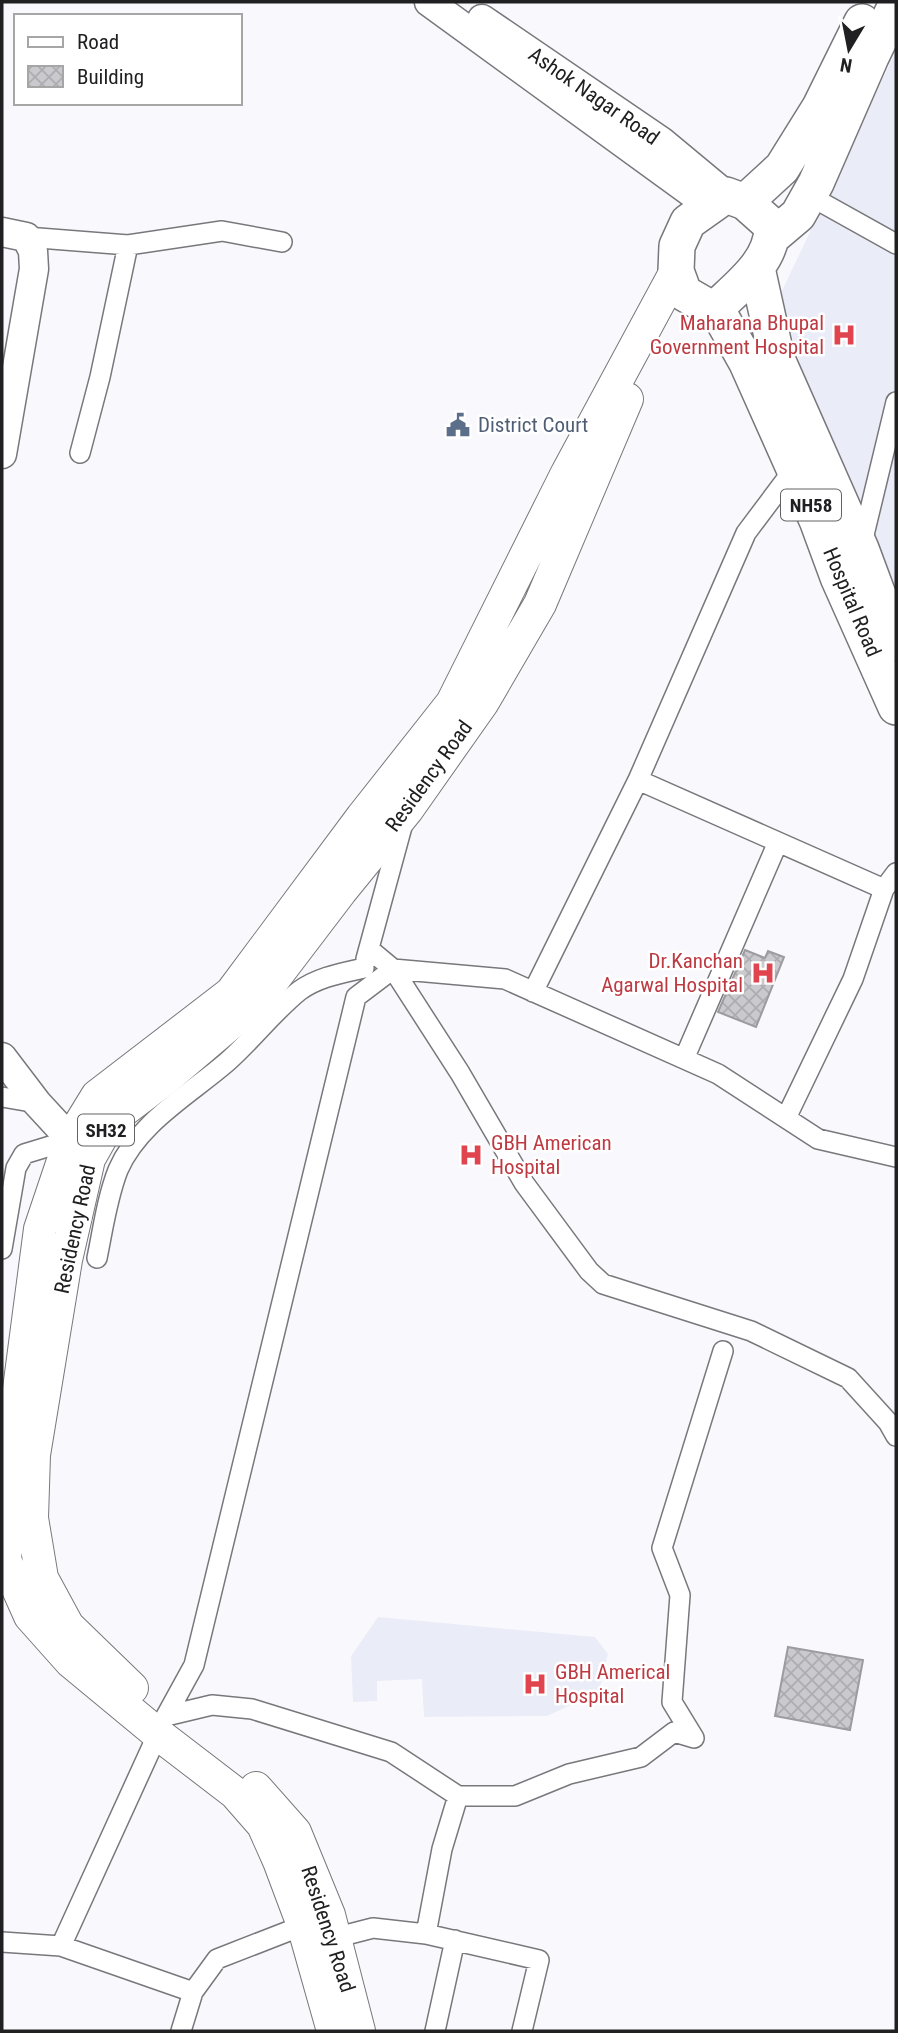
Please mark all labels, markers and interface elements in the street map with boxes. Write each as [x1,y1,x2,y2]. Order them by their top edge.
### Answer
legend [14,14,242,105]
north arrow [814,14,884,84]
text: Road [77,30,119,54]
street label: Ashok Nagar Road [524,42,664,150]
text: N [838,53,854,78]
text: Building [77,65,144,89]
place label: Maharana Bhupal Government Hospital [650,311,824,359]
hospital icon: Maharana Bhupal Government Hospital [830,321,858,349]
public building icon: District Court [444,411,472,439]
place label: District Court [478,413,588,437]
road number: NH58 [781,490,841,520]
street label: Hospital Road [818,544,886,660]
street label: Residency Road [381,716,477,836]
place label: Dr.Kanchan Agarwal Hospital [601,949,743,997]
hospital icon: Dr.Kanchan Agarwal Hospital [749,959,777,987]
road number: SH32 [78,1114,134,1146]
place label: GBH American Hospital [491,1131,612,1179]
hospital icon: GBH American Hospital [457,1141,485,1169]
street label: Residency Road [50,1162,100,1296]
place label: GBH Americal Hospital [555,1660,670,1708]
hospital icon: GBH Americal Hospital [521,1670,549,1698]
street label: Residency Road [296,1863,360,1995]

